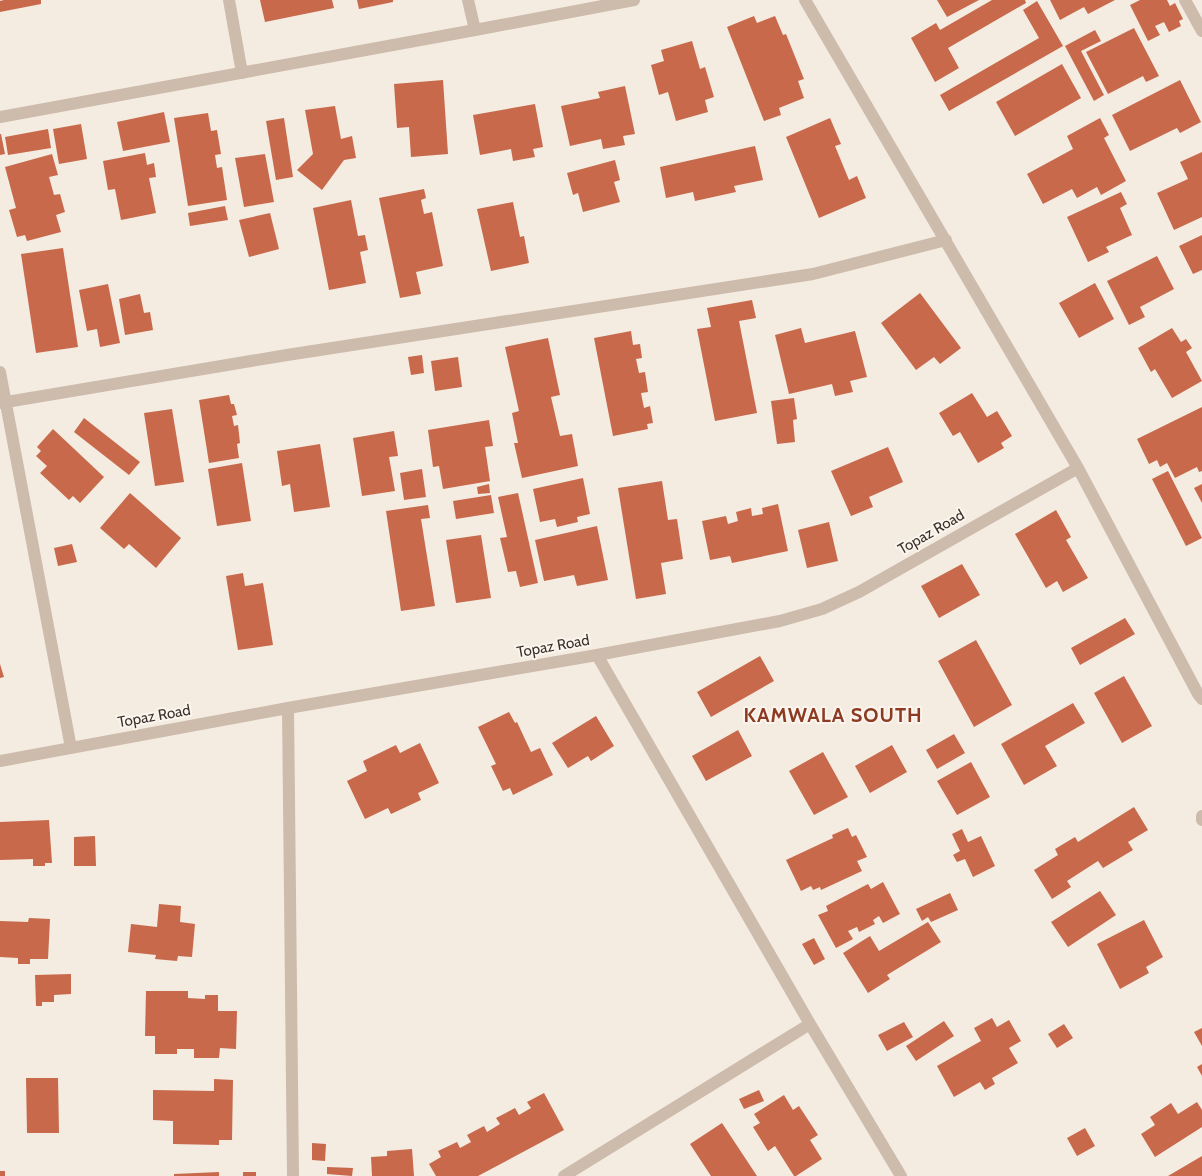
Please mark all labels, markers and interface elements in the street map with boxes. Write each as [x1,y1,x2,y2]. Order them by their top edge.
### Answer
street label: Topaz Road [895,506,967,558]
street label: Topaz Road [515,631,591,661]
street label: Topaz Road [116,701,192,731]
district label: KAMWALA SOUTH [743,703,923,727]

